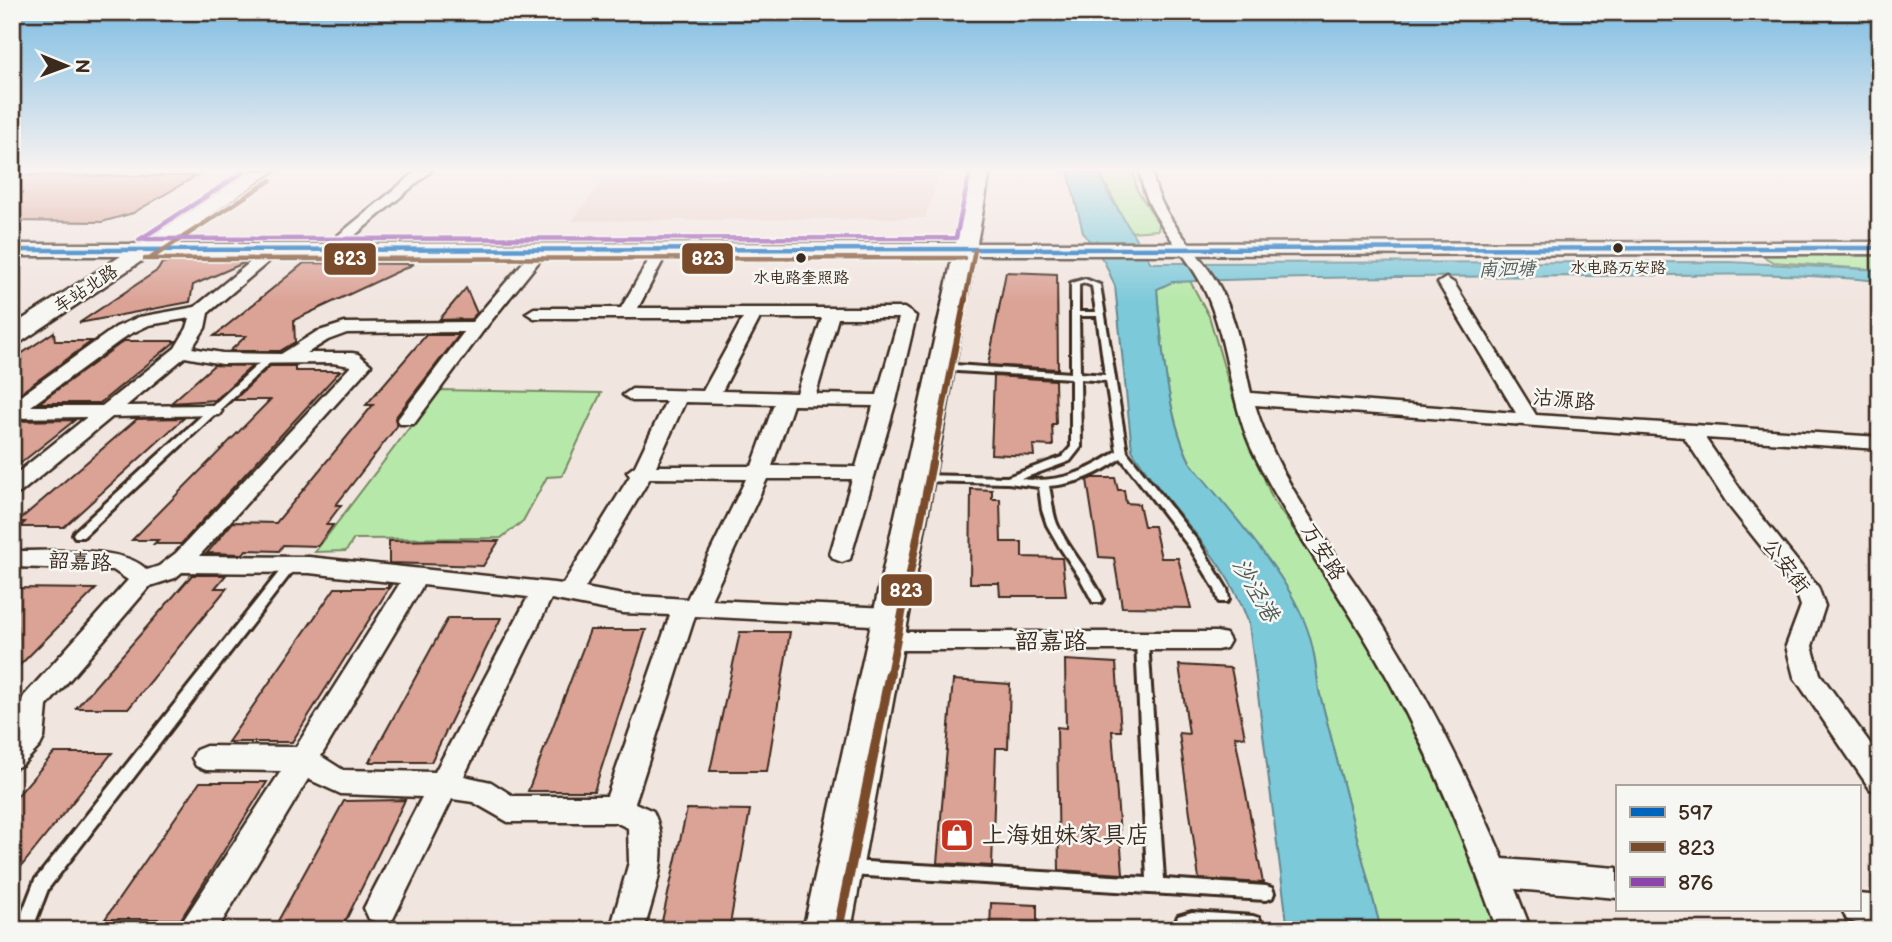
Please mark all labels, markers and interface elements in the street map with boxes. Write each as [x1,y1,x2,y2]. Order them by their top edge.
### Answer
north arrow [32,32,102,102]
text: N [70,59,93,74]
marker: 水电路万安路 [1611,241,1625,255]
line badge: 823 [323,242,377,276]
line badge: 823 [681,242,734,275]
text: 823 [333,248,367,271]
text: 823 [691,248,725,271]
marker: 水电路奎照路 [794,251,808,265]
water label: 南泗塘 [1478,258,1538,282]
place label: 水电路万安路 [1570,259,1666,278]
street label: 车站北路 [50,261,122,317]
place label: 水电路奎照路 [753,269,849,288]
street label: 沽源路 [1532,385,1596,415]
street label: 万安路 [1296,519,1350,585]
street label: 公安街 [1757,533,1815,599]
street label: 韶嘉路 [48,548,112,576]
water label: 沙泾港 [1226,553,1285,629]
line badge: 823 [880,573,933,607]
text: 823 [889,580,923,603]
street label: 韶嘉路 [1015,627,1087,656]
legend [1616,785,1860,911]
text: 597 [1678,801,1713,826]
shop icon: 上海姐妹家具店 [938,816,976,854]
place label: 上海姐妹家具店 [982,821,1150,850]
text: 823 [1678,836,1715,861]
text: 876 [1678,871,1714,896]

